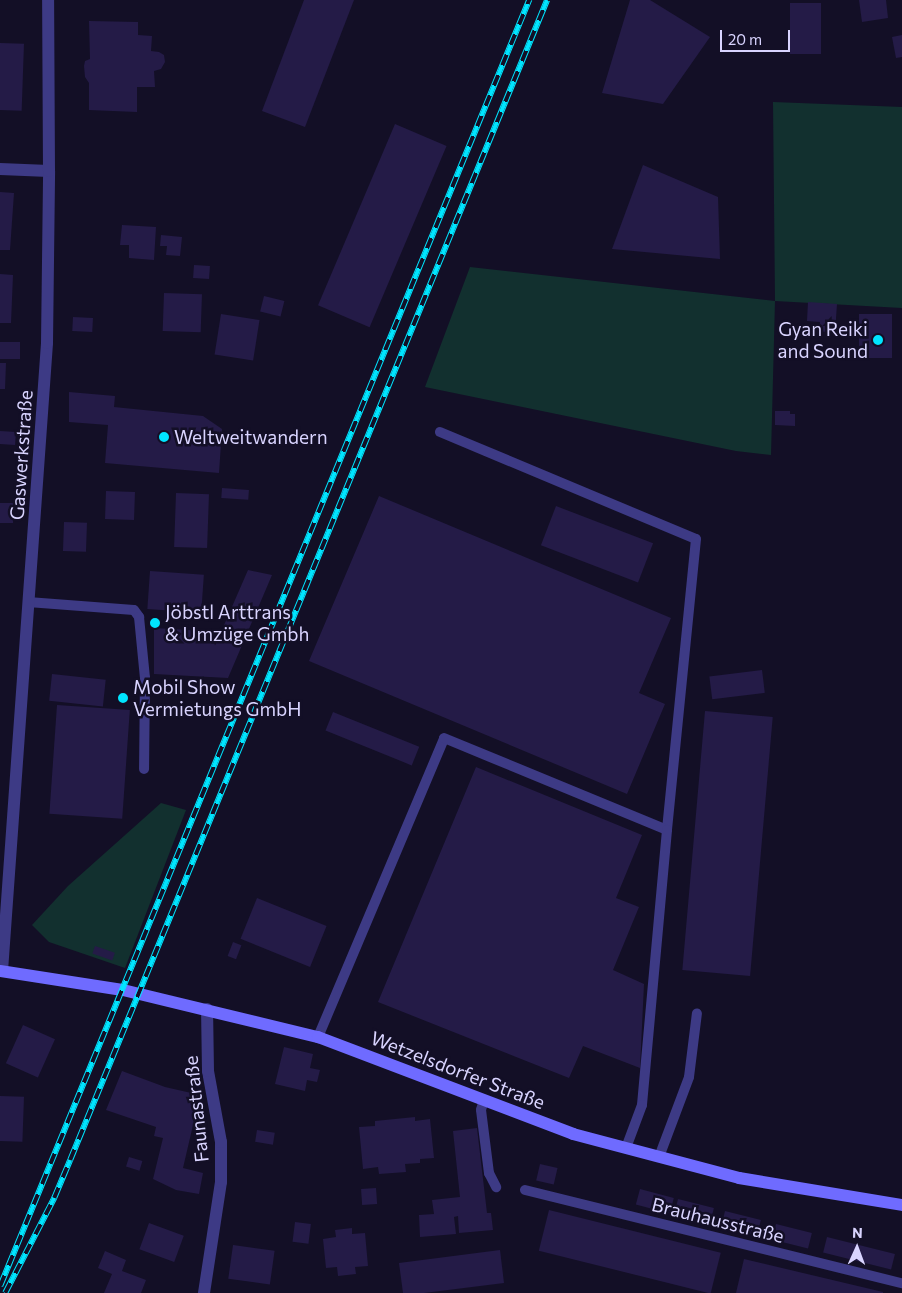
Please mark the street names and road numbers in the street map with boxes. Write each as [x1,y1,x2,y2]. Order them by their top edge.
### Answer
street label: Gaswerkstraße [5,389,37,521]
street label: Wetzelsdorfer Straße [368,1026,548,1114]
street label: Faunastraße [179,1055,213,1163]
street label: Brauhausstraße [649,1193,787,1247]

